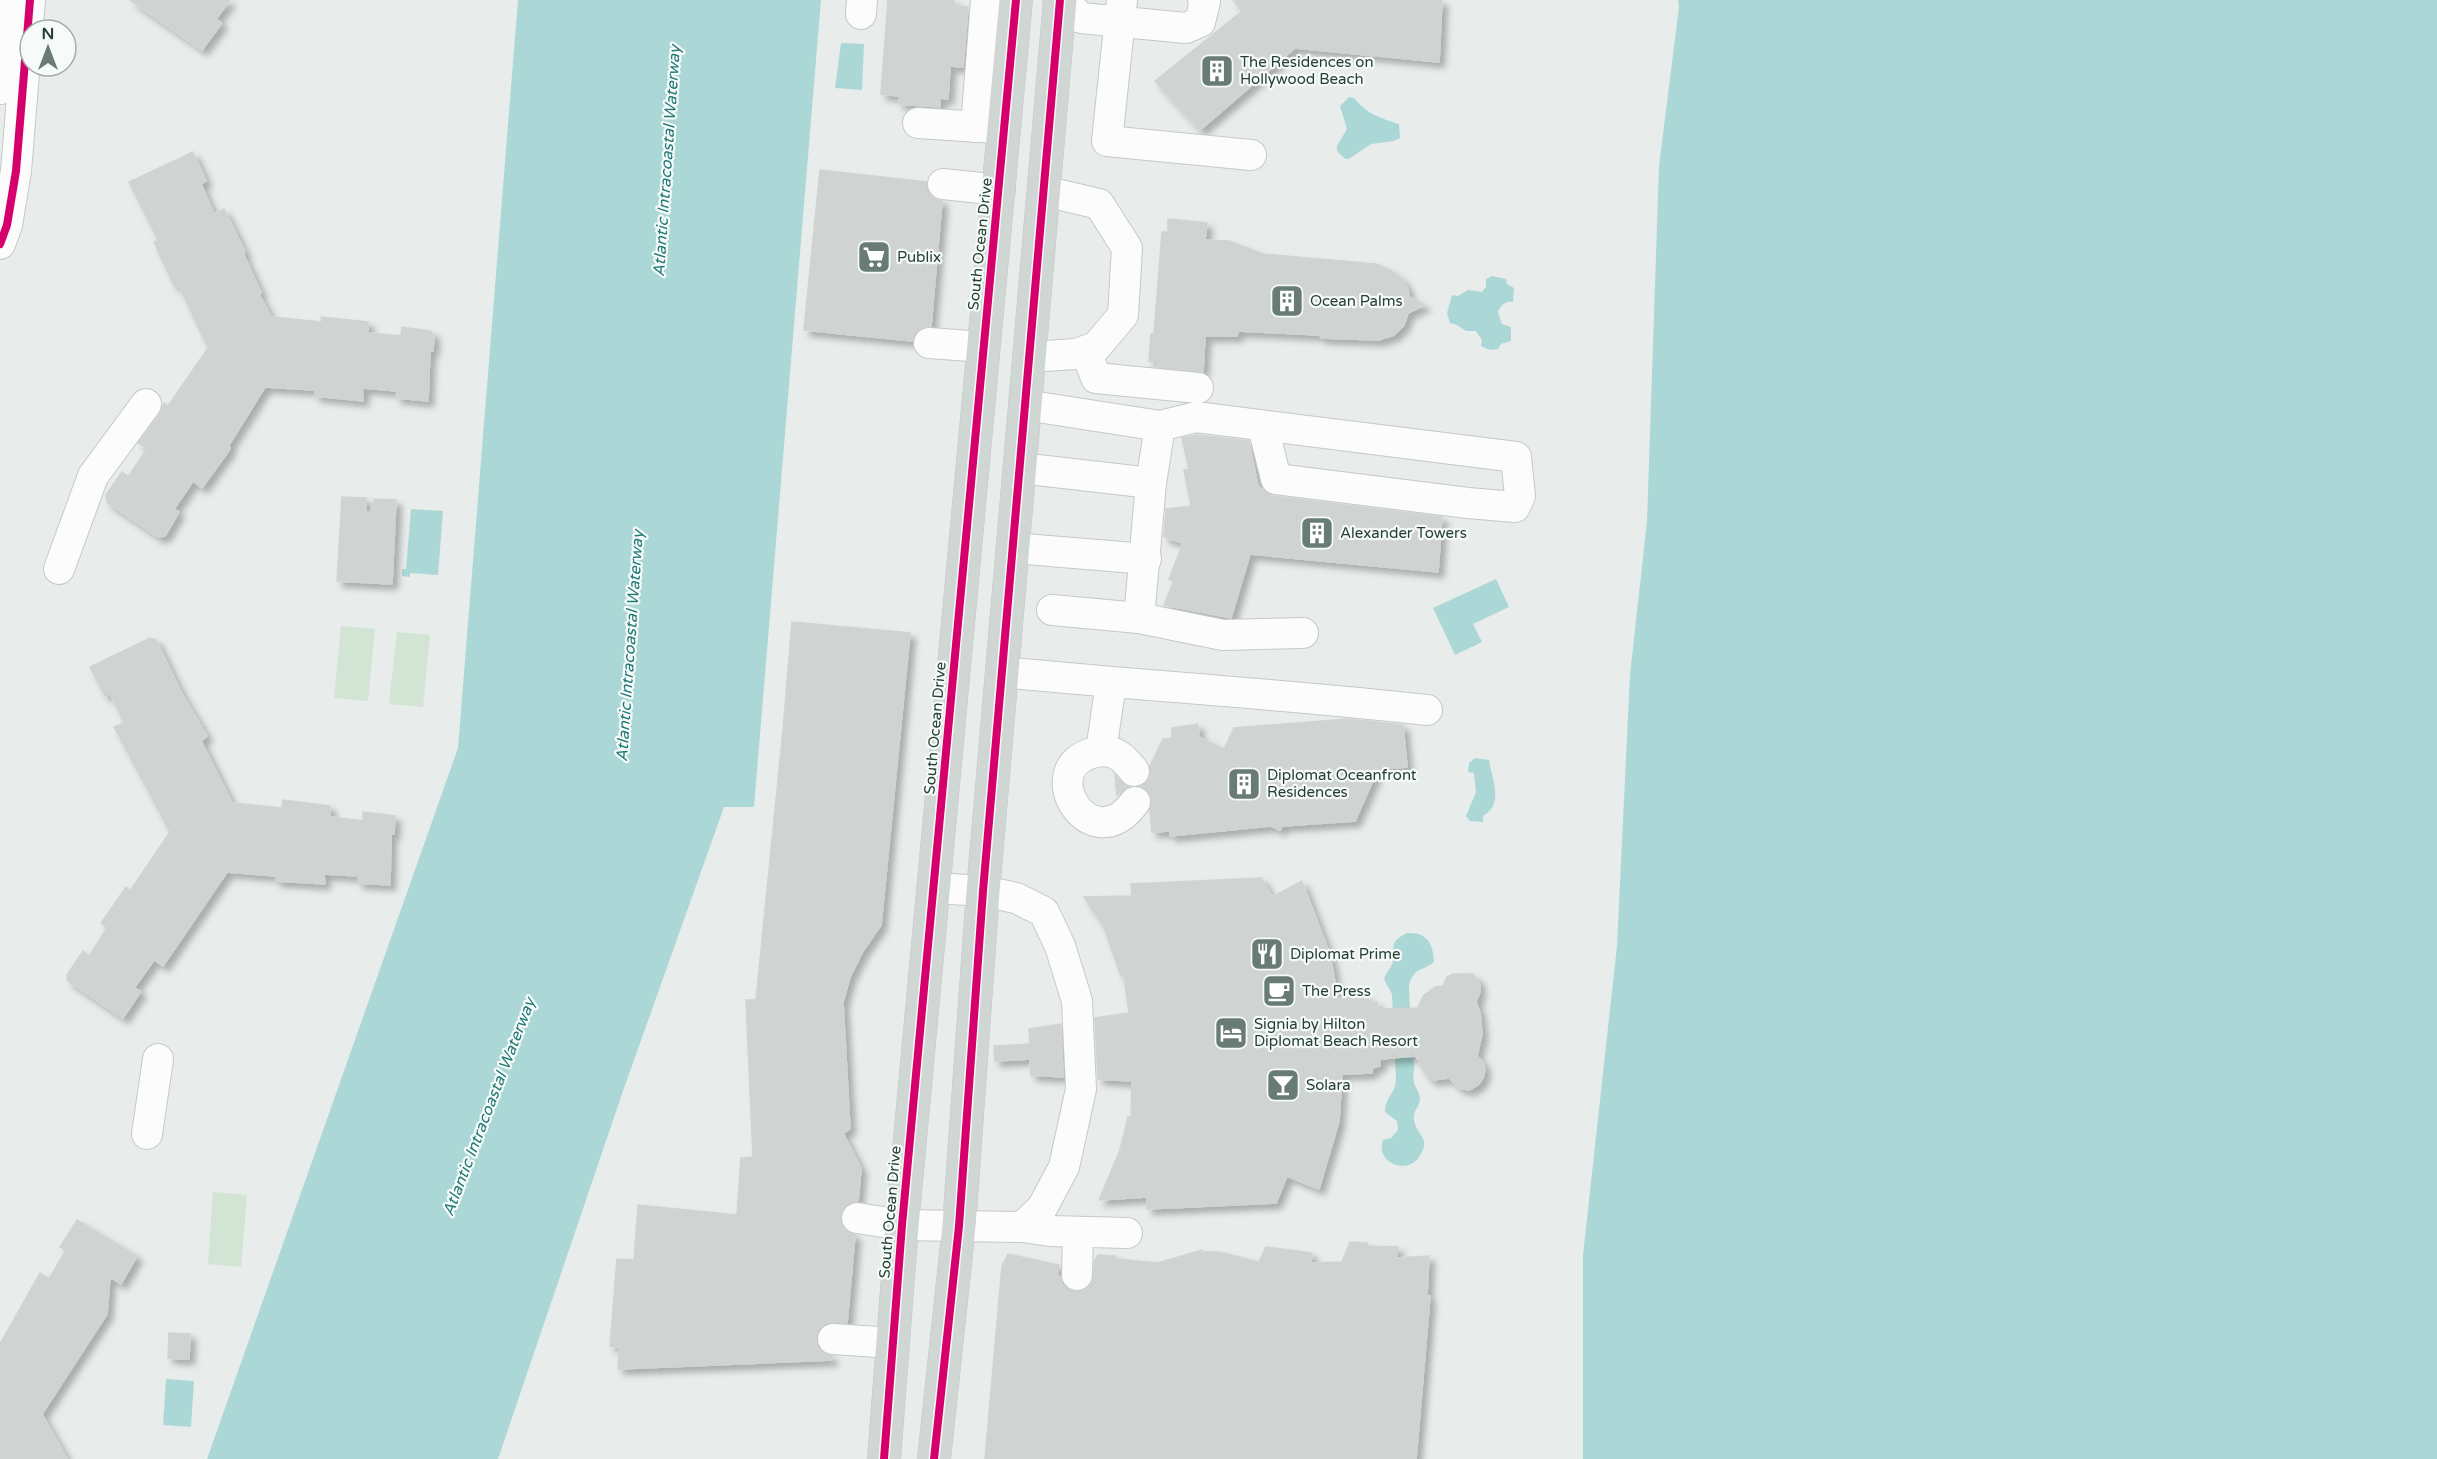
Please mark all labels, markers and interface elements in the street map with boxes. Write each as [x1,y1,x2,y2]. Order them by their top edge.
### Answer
north arrow [18,18,78,78]
text: N [42,24,54,44]
water label: Atlantic Intracoastal Waterway [649,42,685,277]
building icon: The Residences on Hollywood Beach [1199,53,1235,89]
place label: The Residences on Hollywood Beach [1240,53,1374,88]
street label: South Ocean Drive [964,177,996,311]
supermarket icon: Publix [856,239,892,275]
place label: Publix [897,248,941,266]
building icon: Ocean Palms [1269,283,1305,319]
place label: Ocean Palms [1310,292,1403,310]
building icon: Alexander Towers [1299,515,1335,551]
place label: Alexander Towers [1340,524,1467,542]
water label: Atlantic Intracoastal Waterway [612,527,648,762]
street label: South Ocean Drive [920,661,950,795]
building icon: Diplomat Oceanfront Residences [1226,766,1262,802]
place label: Diplomat Oceanfront Residences [1267,766,1417,801]
restaurant icon: Diplomat Prime [1249,936,1285,972]
place label: Diplomat Prime [1290,945,1401,963]
cafe icon: The Press [1261,973,1297,1009]
place label: The Press [1302,982,1371,1000]
water label: Atlantic Intracoastal Waterway [438,993,541,1219]
hotel icon: Signia by Hilton Diplomat Beach Resort [1213,1015,1249,1051]
place label: Signia by Hilton Diplomat Beach Resort [1254,1015,1418,1050]
bar icon: Solara [1265,1067,1301,1103]
place label: Solara [1306,1076,1351,1094]
street label: South Ocean Drive [875,1145,905,1279]

